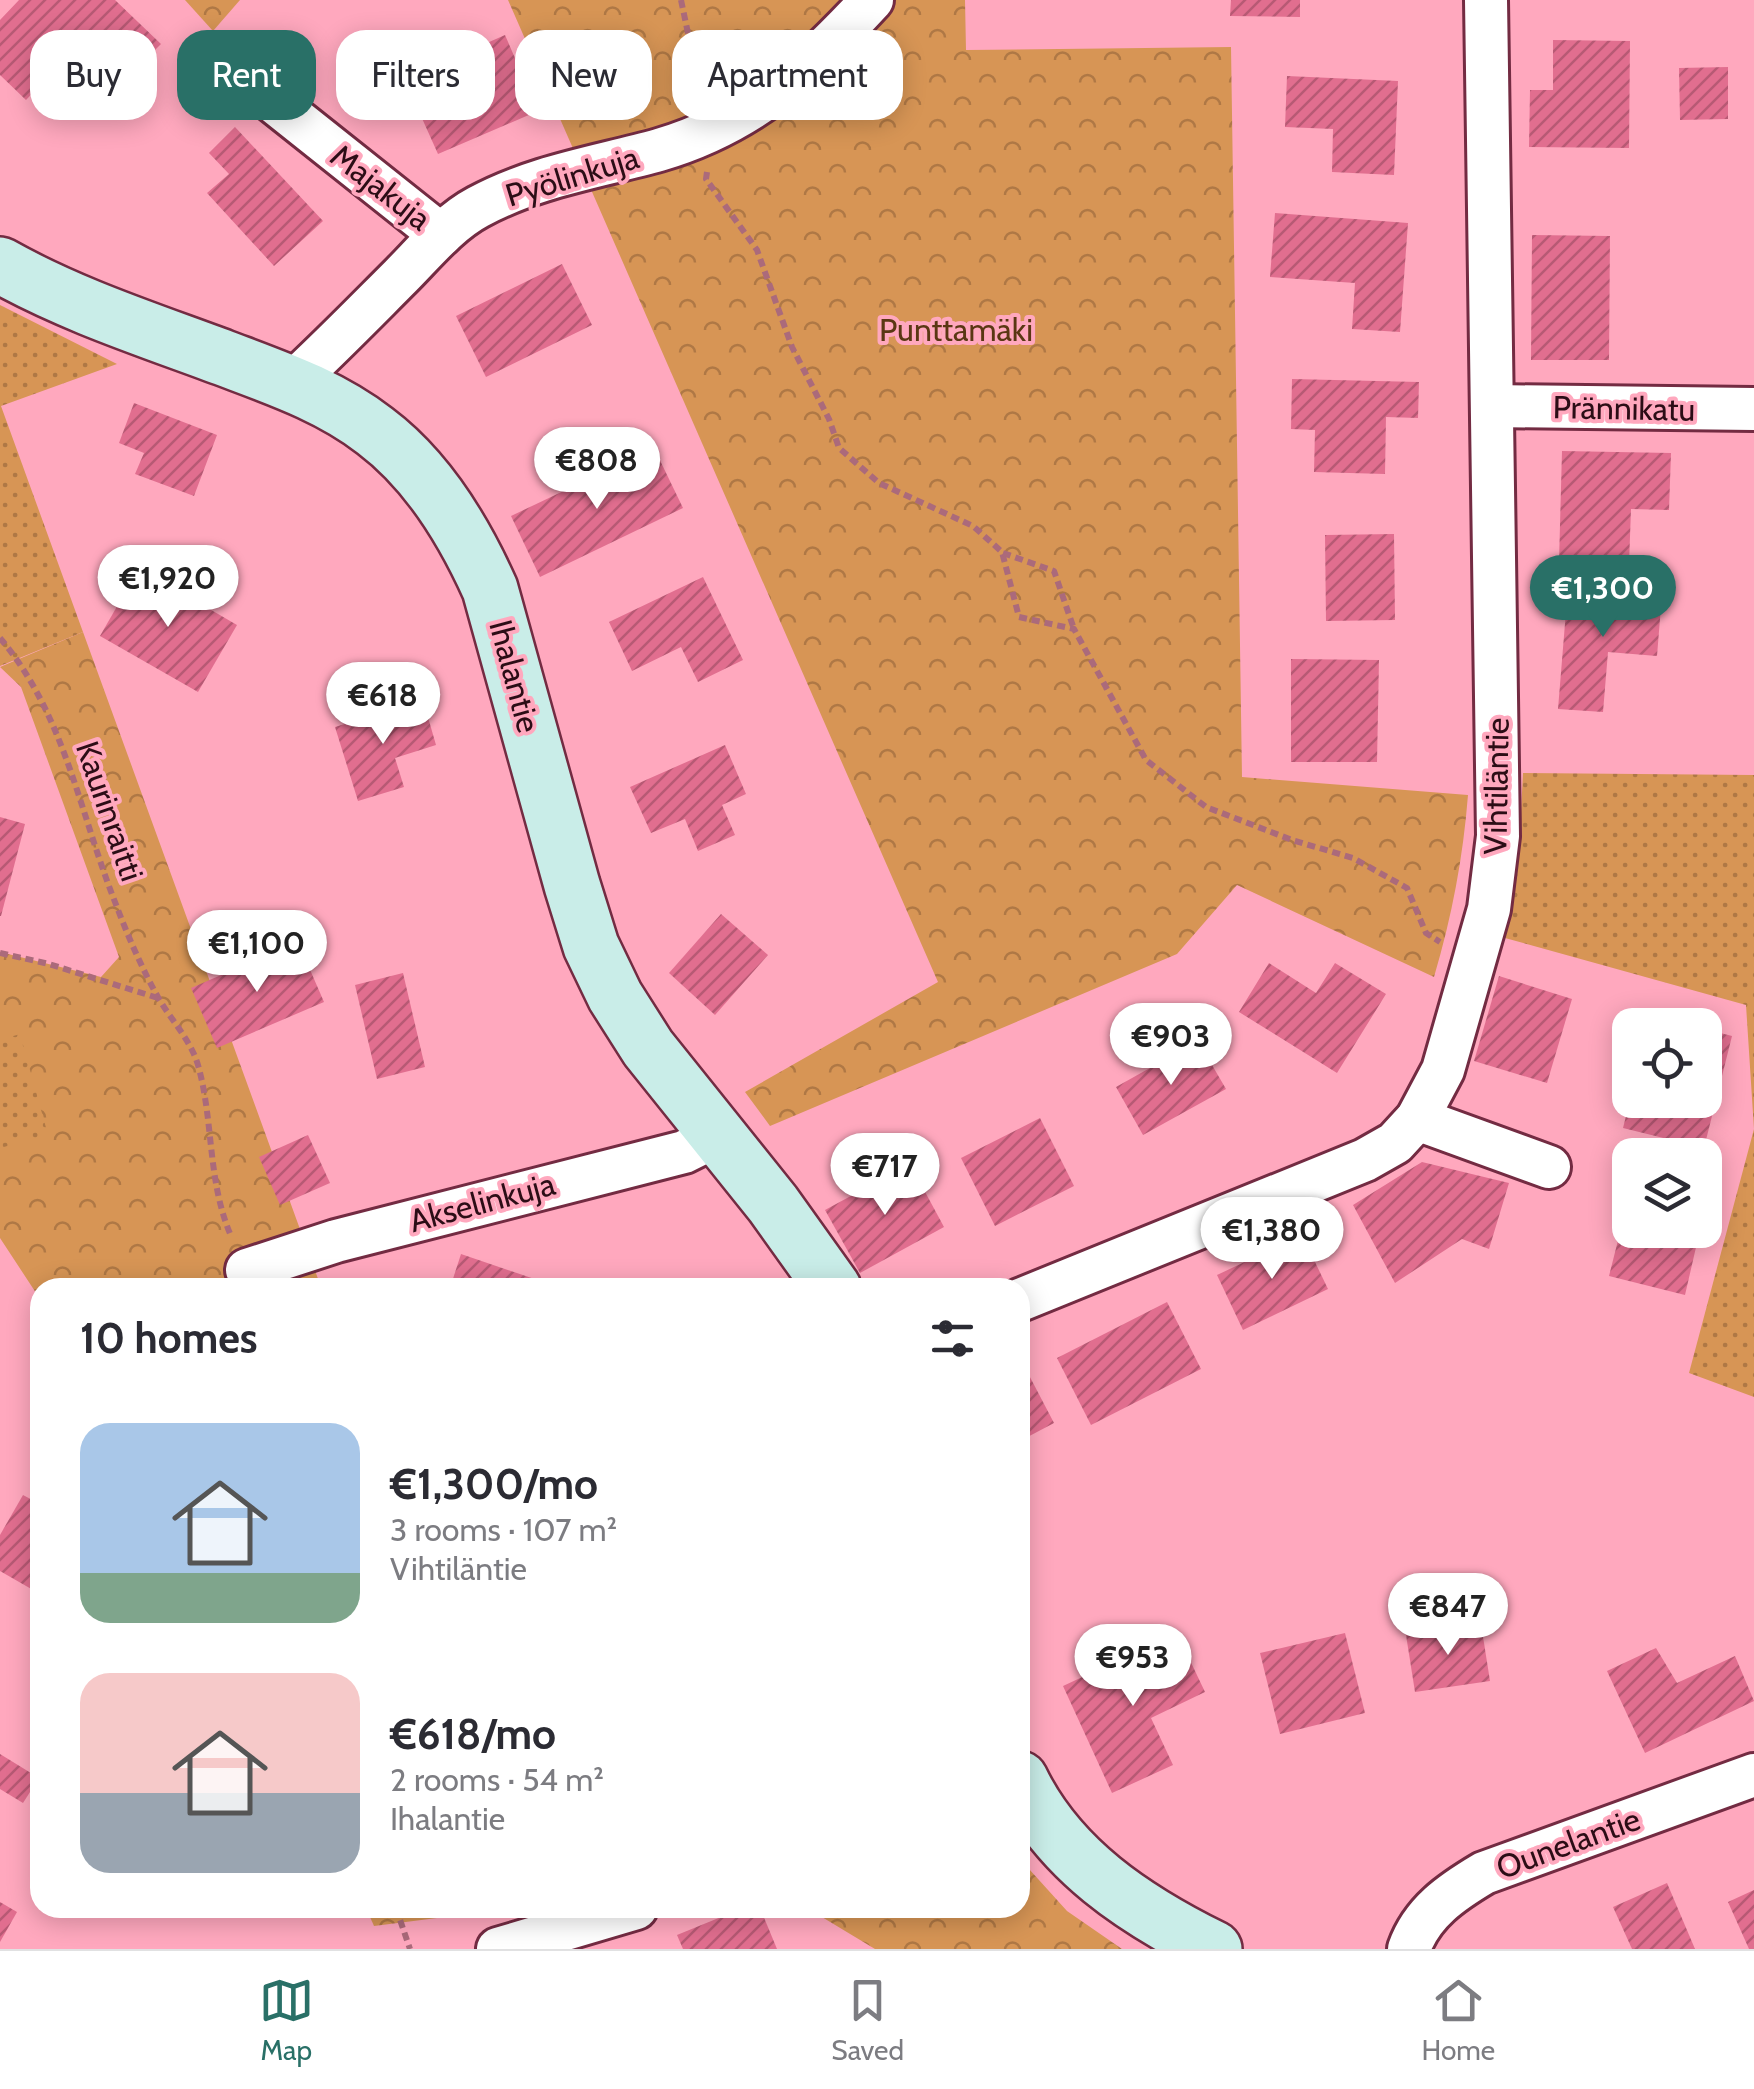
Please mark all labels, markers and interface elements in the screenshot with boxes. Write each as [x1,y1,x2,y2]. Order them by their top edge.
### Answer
chip: Buy [30,30,157,120]
chip: Rent [177,30,316,120]
chip: Filters [336,30,495,120]
chip: New [515,30,652,120]
chip: Apartment [672,30,903,120]
street label: Majakuja [323,136,439,239]
street label: Pyölinkuja [501,137,644,215]
park label: Punttamäki [879,310,1033,349]
street label: Prännikatu [1552,387,1696,429]
pin: €808 [538,427,656,512]
text: €808 [556,440,638,479]
pin: €1,920 [87,545,249,630]
pin: €1,300 [1522,555,1684,640]
text: €1,920 [120,558,216,597]
text: €1,300 [1552,568,1654,607]
street label: Ihalantie [481,615,549,737]
pin: €618 [324,662,442,747]
text: €618 [348,675,418,714]
street label: Vihtiläntie [1475,717,1517,855]
street label: Kaurinraitti [68,736,152,886]
pin: €1,100 [176,910,338,995]
text: €1,100 [209,923,305,962]
pin: €903 [1112,1003,1230,1088]
map controls [1612,1008,1722,1248]
button: locate [1612,1008,1722,1118]
text: €903 [1132,1016,1210,1055]
pin: €717 [826,1133,944,1218]
button: layers [1612,1138,1722,1248]
text: €717 [853,1146,917,1185]
street label: Akselinkuja [405,1164,560,1240]
pin: €1,380 [1191,1197,1353,1282]
text: €1,380 [1223,1210,1321,1249]
icon: filters [925,1311,980,1366]
text: 10 homes [80,1312,258,1364]
text: €1,300/mo [390,1458,598,1510]
icon: home [160,1463,280,1583]
text: 3 rooms · 107 m² [390,1510,617,1549]
text: Vihtiläntie [390,1549,527,1588]
pin: €847 [1389,1573,1507,1658]
text: €847 [1410,1586,1486,1625]
pin: €953 [1074,1624,1192,1709]
text: €953 [1097,1637,1169,1676]
text: €618/mo [390,1708,556,1760]
icon: home [160,1713,280,1833]
text: 2 rooms · 54 m² [390,1760,604,1799]
text: Ihalantie [390,1799,505,1838]
street label: Ounelantie [1491,1799,1645,1887]
tab: Map [259,1973,314,2067]
tab: Saved [831,1973,904,2067]
tab: Home [1422,1973,1495,2067]

